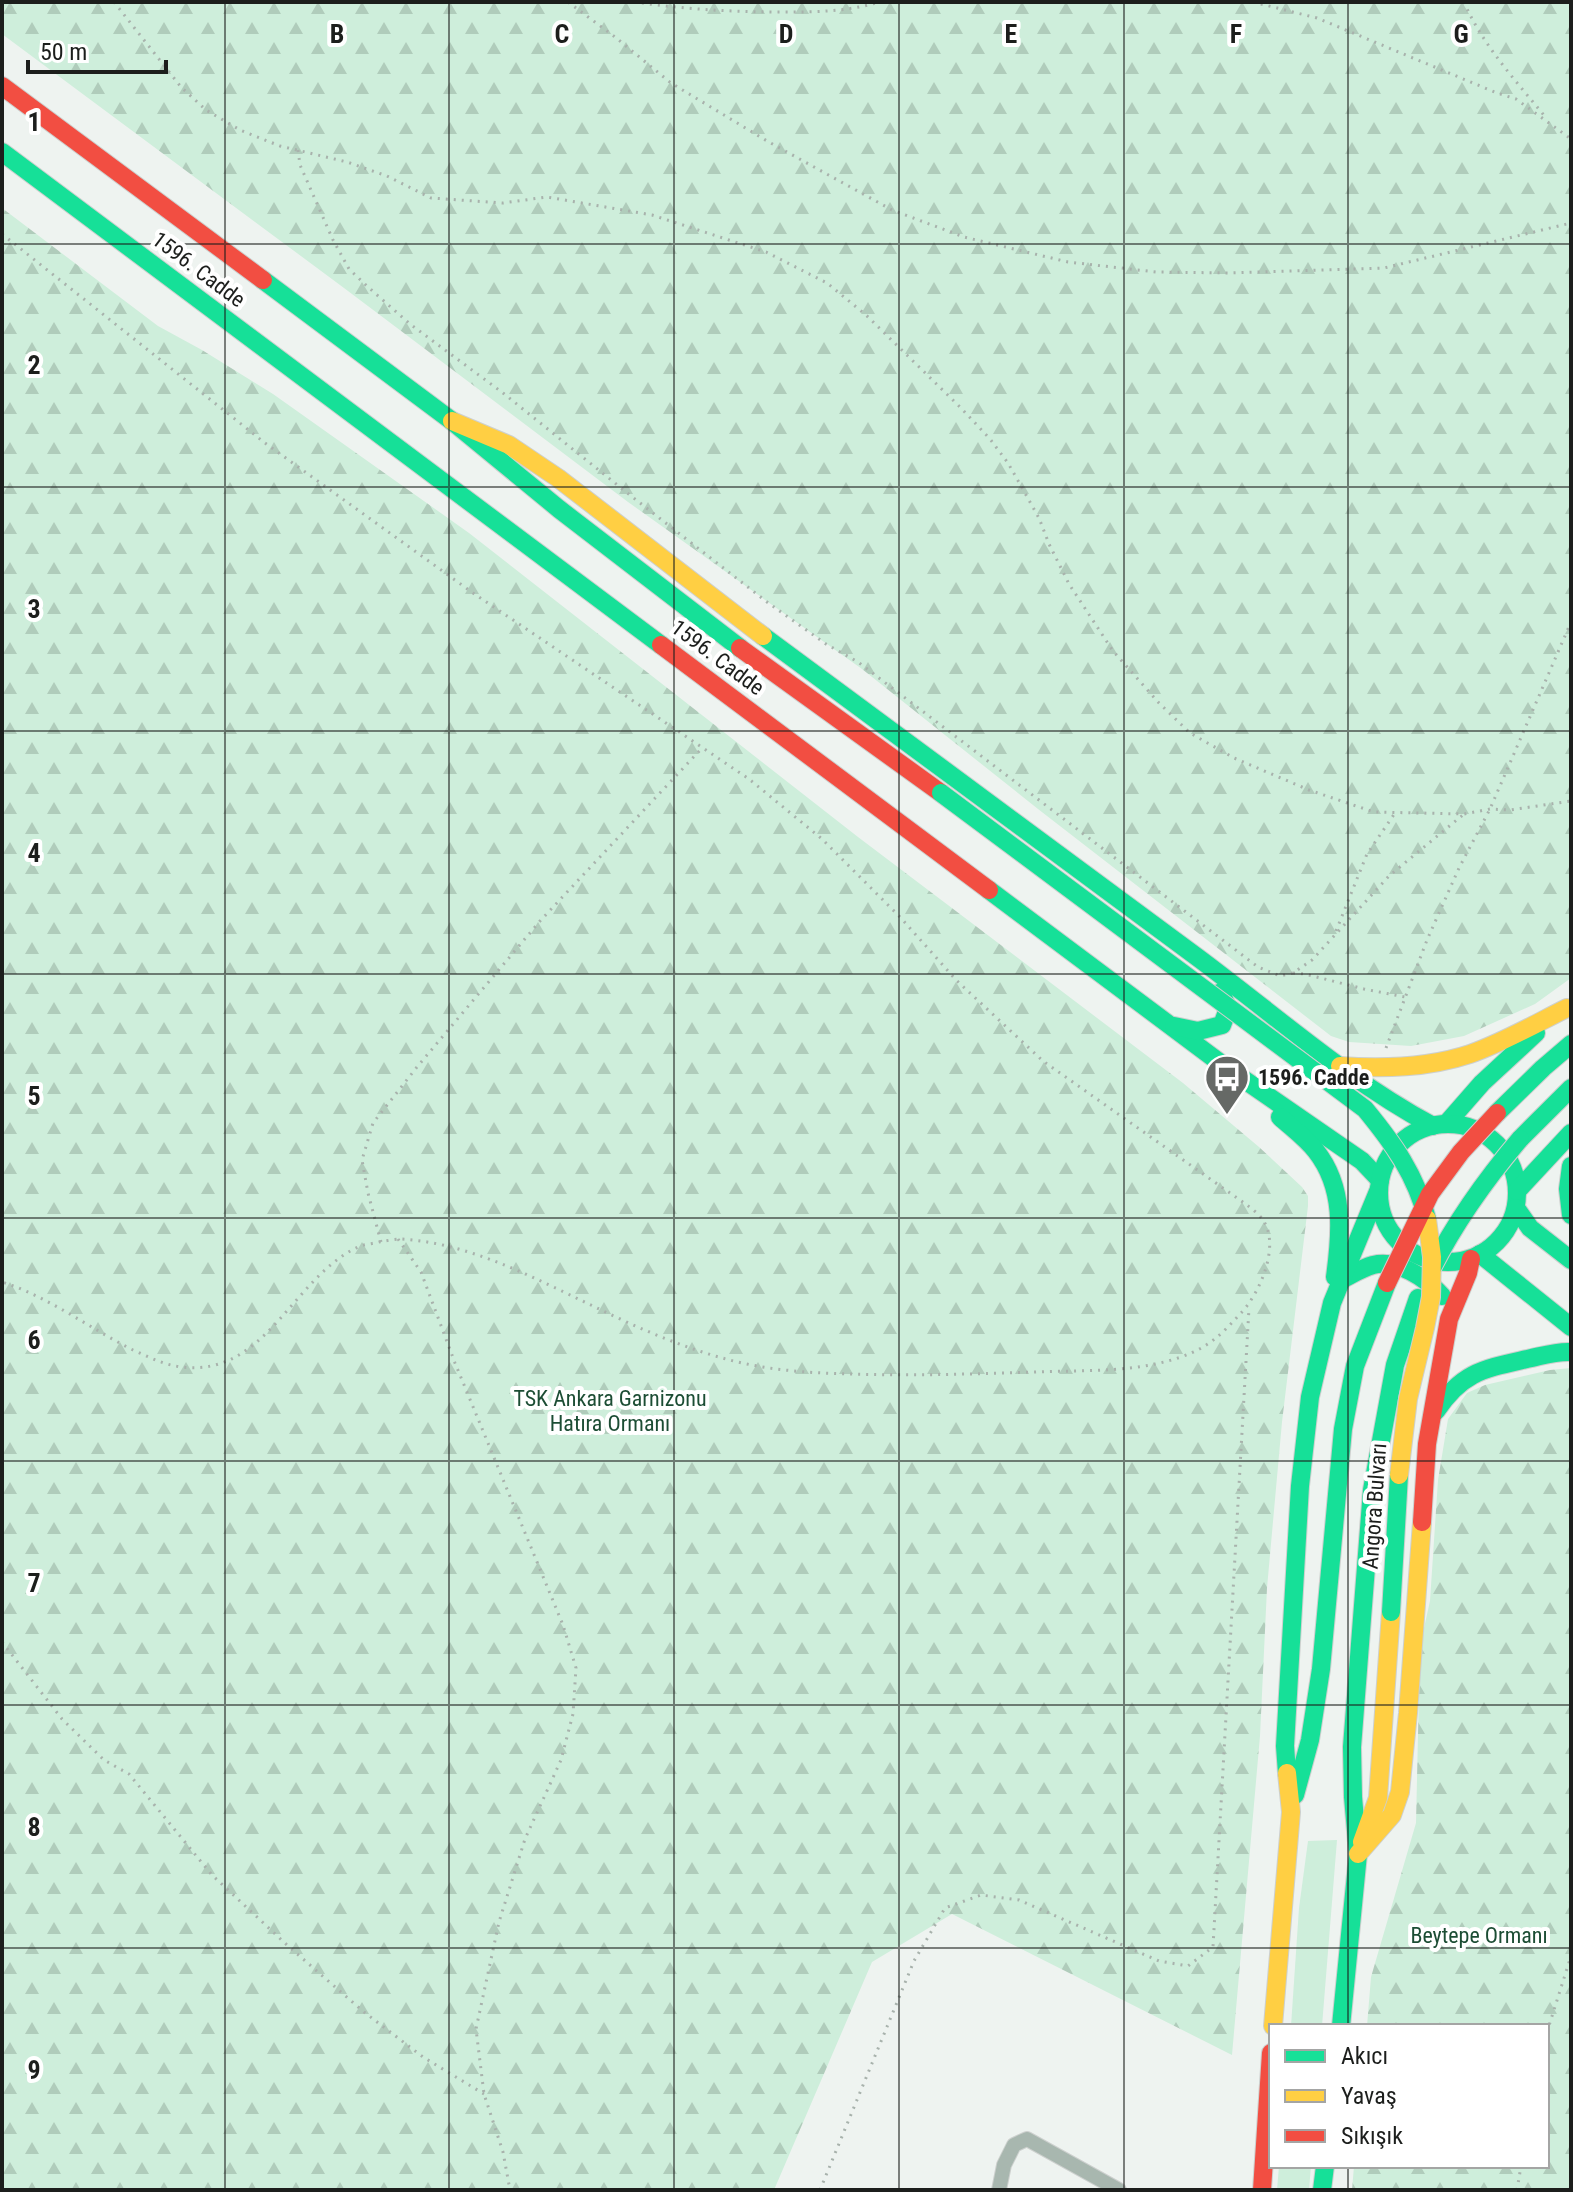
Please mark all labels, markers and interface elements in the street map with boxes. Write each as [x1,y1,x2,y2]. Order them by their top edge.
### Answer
text: B [330,19,344,49]
text: C [555,19,570,49]
text: D [779,19,793,49]
text: E [1005,19,1018,49]
text: F [1230,19,1242,49]
text: G [1453,19,1469,49]
scale bar [28,24,166,74]
text: 50 m [40,38,87,66]
text: 1 [27,107,41,137]
street label: 1596. Cadde [147,226,250,312]
text: 2 [27,350,41,380]
text: 3 [27,594,41,624]
street label: 1596. Cadde [666,614,769,700]
text: 4 [27,838,41,868]
bus stop icon: 1596. Cadde [1203,1053,1251,1116]
place label: 1596. Cadde [1258,1065,1369,1090]
text: 5 [27,1081,41,1111]
text: 6 [27,1325,41,1355]
park label: TSK Ankara Garnizonu Hatıra Ormanı [513,1386,707,1436]
street label: Angora Bulvarı [1358,1442,1391,1570]
text: 7 [27,1568,41,1598]
text: 8 [27,1812,41,1842]
park label: Beytepe Ormanı [1410,1923,1548,1948]
legend [1269,2024,1549,2168]
text: Akıcı [1341,2042,1388,2070]
text: 9 [27,2055,41,2085]
text: Yavaş [1341,2082,1397,2110]
text: Sıkışık [1341,2122,1403,2150]

